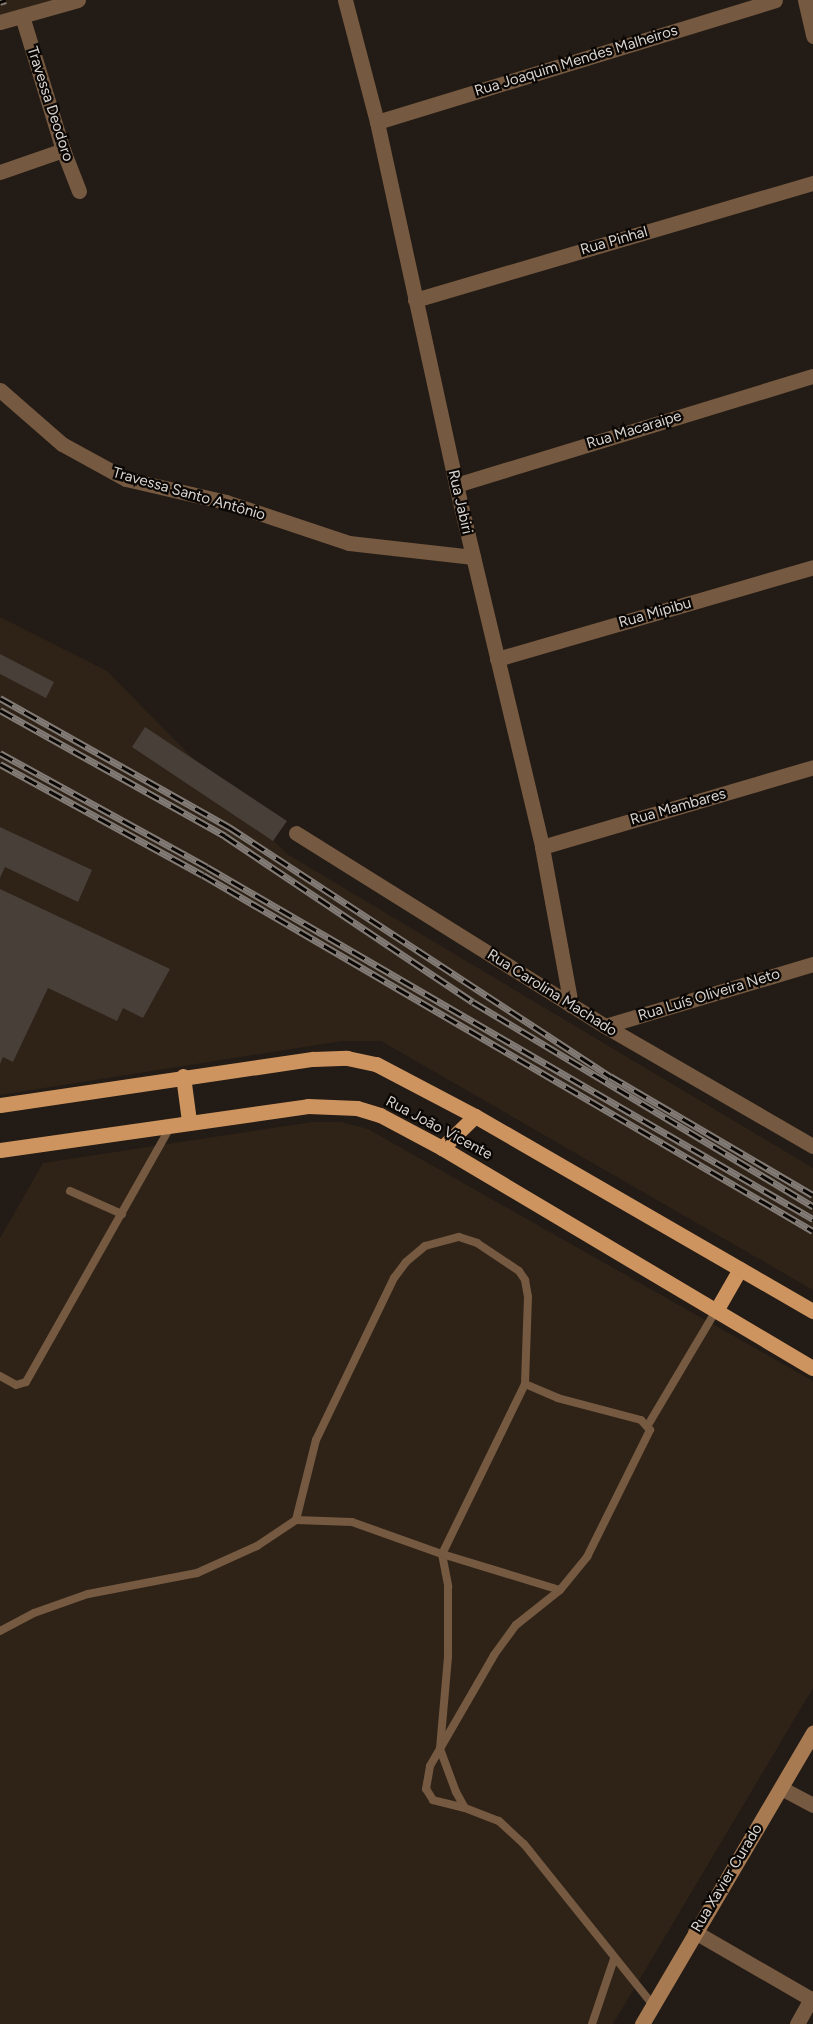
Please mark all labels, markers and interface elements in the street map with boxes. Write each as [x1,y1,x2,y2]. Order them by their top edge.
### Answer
street label: Rua Joaquim Mendes Malheiros [472,21,680,101]
street label: Travessa Deodoro [23,44,77,164]
street label: Rua Pinhal [578,223,650,259]
street label: Rua Macaraipe [584,407,684,453]
street label: Travessa Santo Antônio [111,464,267,524]
street label: Rua Jabiri [444,468,476,536]
street label: Rua Mipibu [617,594,693,632]
street label: Rua Mambares [628,785,728,829]
street label: Rua Carolina Machado [484,946,620,1040]
street label: Rua Luís Oliveira Neto [636,965,782,1025]
street label: Rua João Vicente [383,1092,495,1164]
street label: Rua Xavier Curado [688,1821,766,1935]

